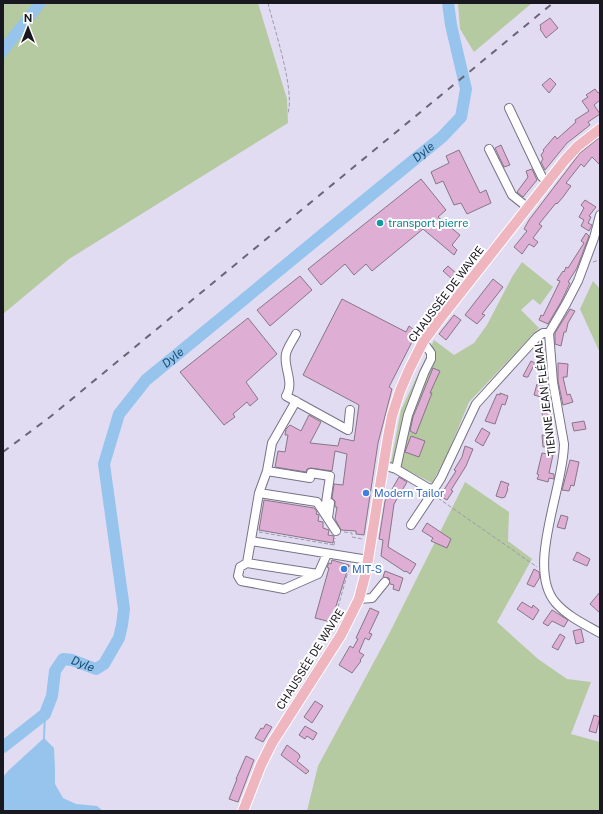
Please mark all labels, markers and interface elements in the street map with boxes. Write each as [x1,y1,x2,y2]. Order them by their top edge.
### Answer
north arrow [8,8,48,48]
text: N [24,12,32,24]
water label: Dyle [410,139,438,165]
place label: transport pierre [388,217,468,229]
marker: transport pierre [375,218,385,228]
street label: CHAUSSÉE DE WAVRE [405,243,486,344]
street label: TIENNE JEAN FLÉMAL [531,340,558,456]
water label: Dyle [159,344,187,371]
place label: Modern Tailor [374,487,444,499]
marker: Modern Tailor [361,488,371,498]
place label: MIT-S [352,563,382,575]
marker: MIT-S [339,564,349,574]
street label: CHAUSSÉE DE WAVRE [273,606,346,712]
water label: Dyle [69,653,97,675]

